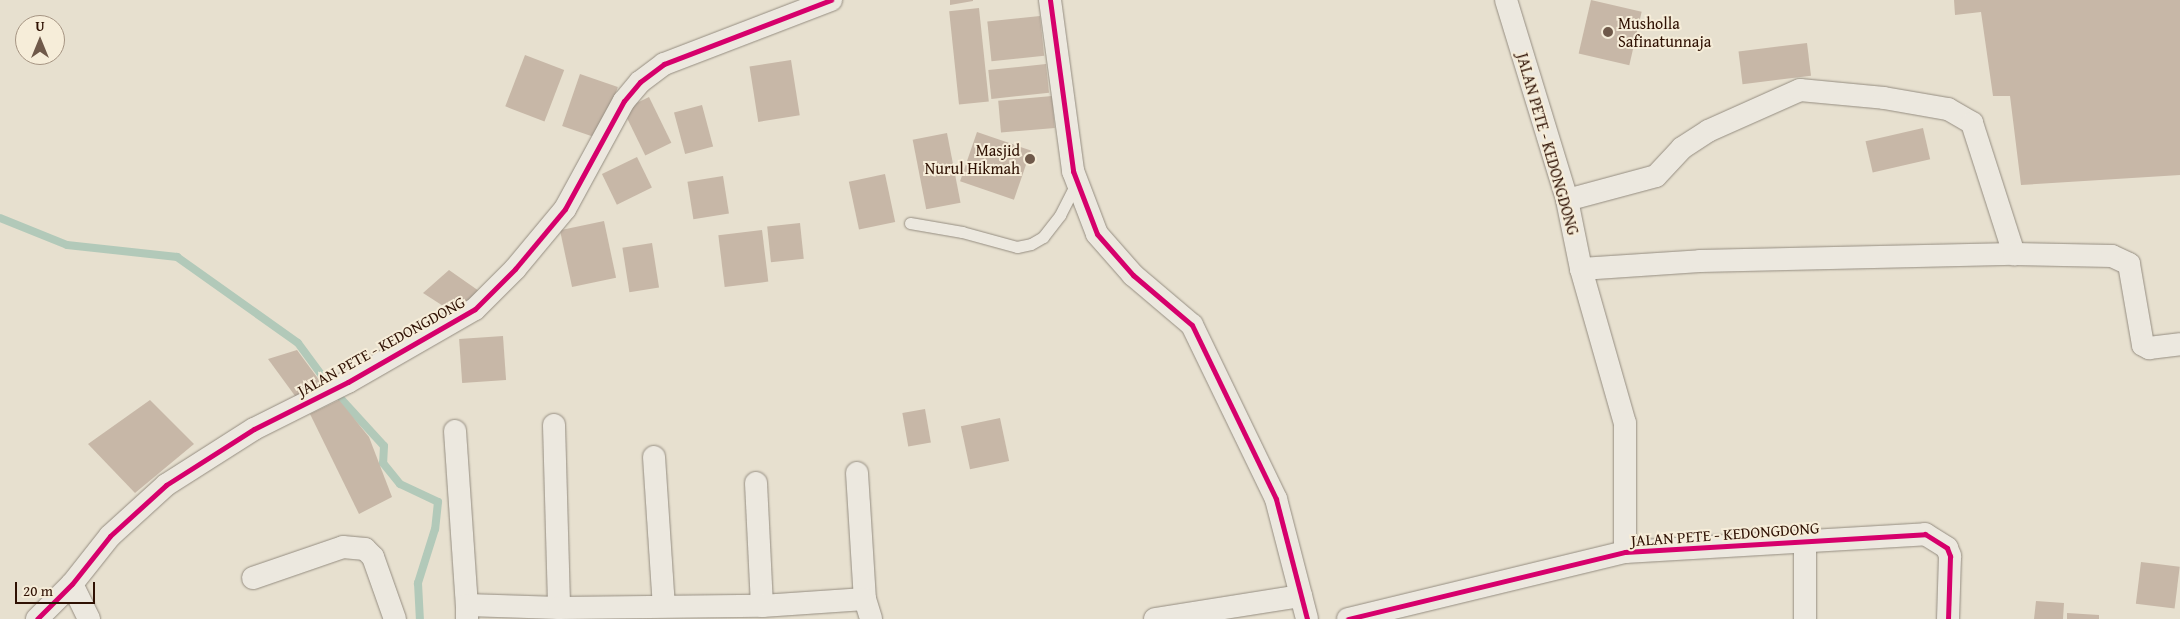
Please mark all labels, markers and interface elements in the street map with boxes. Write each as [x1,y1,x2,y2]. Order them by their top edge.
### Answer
place label: Musholla Safinatunnaja [1618,13,1711,51]
north arrow [15,15,65,65]
text: U [35,16,45,36]
marker: Musholla Safinatunnaja [1602,26,1614,38]
street label: JALAN PETE - KEDONGDONG [1513,51,1583,237]
place label: Masjid Nurul Hikmah [925,140,1020,178]
marker: Masjid Nurul Hikmah [1024,153,1036,165]
street label: JALAN PETE - KEDONGDONG [294,292,468,400]
street label: JALAN PETE - KEDONGDONG [1630,518,1820,550]
scale bar [18,572,98,604]
text: 20 m [23,580,53,601]

